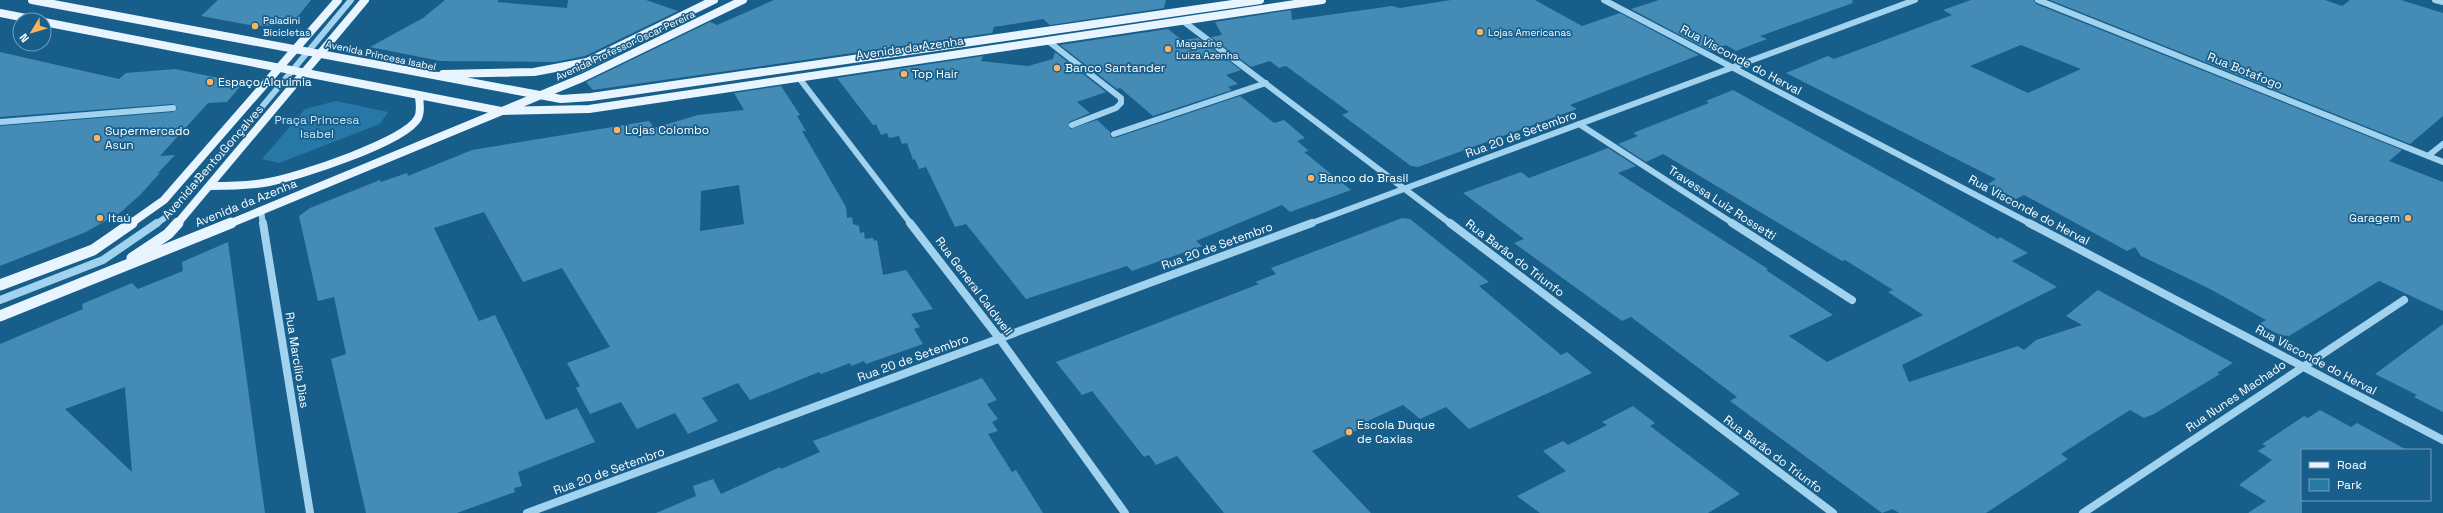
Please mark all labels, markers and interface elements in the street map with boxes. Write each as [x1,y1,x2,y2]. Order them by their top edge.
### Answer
street label: Avenida Professor Oscar Pereira [553,7,697,84]
north arrow [12,12,52,52]
place label: Paladini Bicicletas [263,14,310,39]
marker: Paladini Bicicletas [250,21,260,31]
street label: Rua Visconde do Herval [1678,21,1804,99]
place label: Lojas Americanas [1488,26,1571,39]
marker: Lojas Americanas [1475,27,1485,37]
text: N [16,31,32,45]
street label: Avenida da Azenha [855,33,965,63]
street label: Avenida Princesa Isabel [324,37,437,74]
place label: Magazine Luiza Azenha [1176,37,1239,62]
marker: Magazine Luiza Azenha [1163,44,1173,54]
street label: Rua Botafogo [2205,49,2285,93]
place label: Banco Santander [1065,60,1166,76]
marker: Banco Santander [1052,63,1062,73]
place label: Top Hair [912,66,959,82]
marker: Top Hair [899,69,909,79]
place label: Espaço Alquimia [218,74,312,90]
marker: Espaço Alquimia [205,77,215,87]
street label: Avenida Bento Gonçalves [159,102,267,222]
street label: Rua 20 de Setembro [1463,106,1579,162]
park label: Praça Princesa Isabel [275,112,360,142]
place label: Lojas Colombo [625,122,709,138]
place label: Supermercado Asun [105,123,190,153]
marker: Lojas Colombo [612,125,622,135]
marker: Supermercado Asun [92,133,102,143]
street label: Travessa Luiz Rossetti [1665,162,1779,244]
place label: Banco do Brasil [1319,170,1408,186]
street label: Rua Visconde do Herval [1966,171,2092,249]
marker: Banco do Brasil [1306,173,1316,183]
street label: Avenida da Azenha [193,175,299,231]
place label: Itaú [108,210,131,226]
place label: Garagem [2349,210,2400,226]
marker: Itaú [95,213,105,223]
marker: Garagem [2403,213,2413,223]
street label: Rua Barão do Triunfo [1462,216,1568,300]
street label: Rua 20 de Setembro [1159,218,1275,274]
street label: Rua General Caldwell [932,234,1016,338]
street label: Rua Marcílio Dias [282,311,312,409]
street label: Rua Visconde do Herval [2253,321,2379,399]
street label: Rua 20 de Setembro [855,330,971,386]
street label: Rua Nunes Machado [2183,356,2289,436]
street label: Rua Barão do Triunfo [1720,412,1826,496]
place label: Escola Duque de Caxias [1357,417,1435,447]
marker: Escola Duque de Caxias [1344,427,1354,437]
street label: Rua 20 de Setembro [551,443,667,499]
legend [2301,449,2431,501]
text: Road [2337,457,2366,473]
text: Park [2337,477,2362,493]

